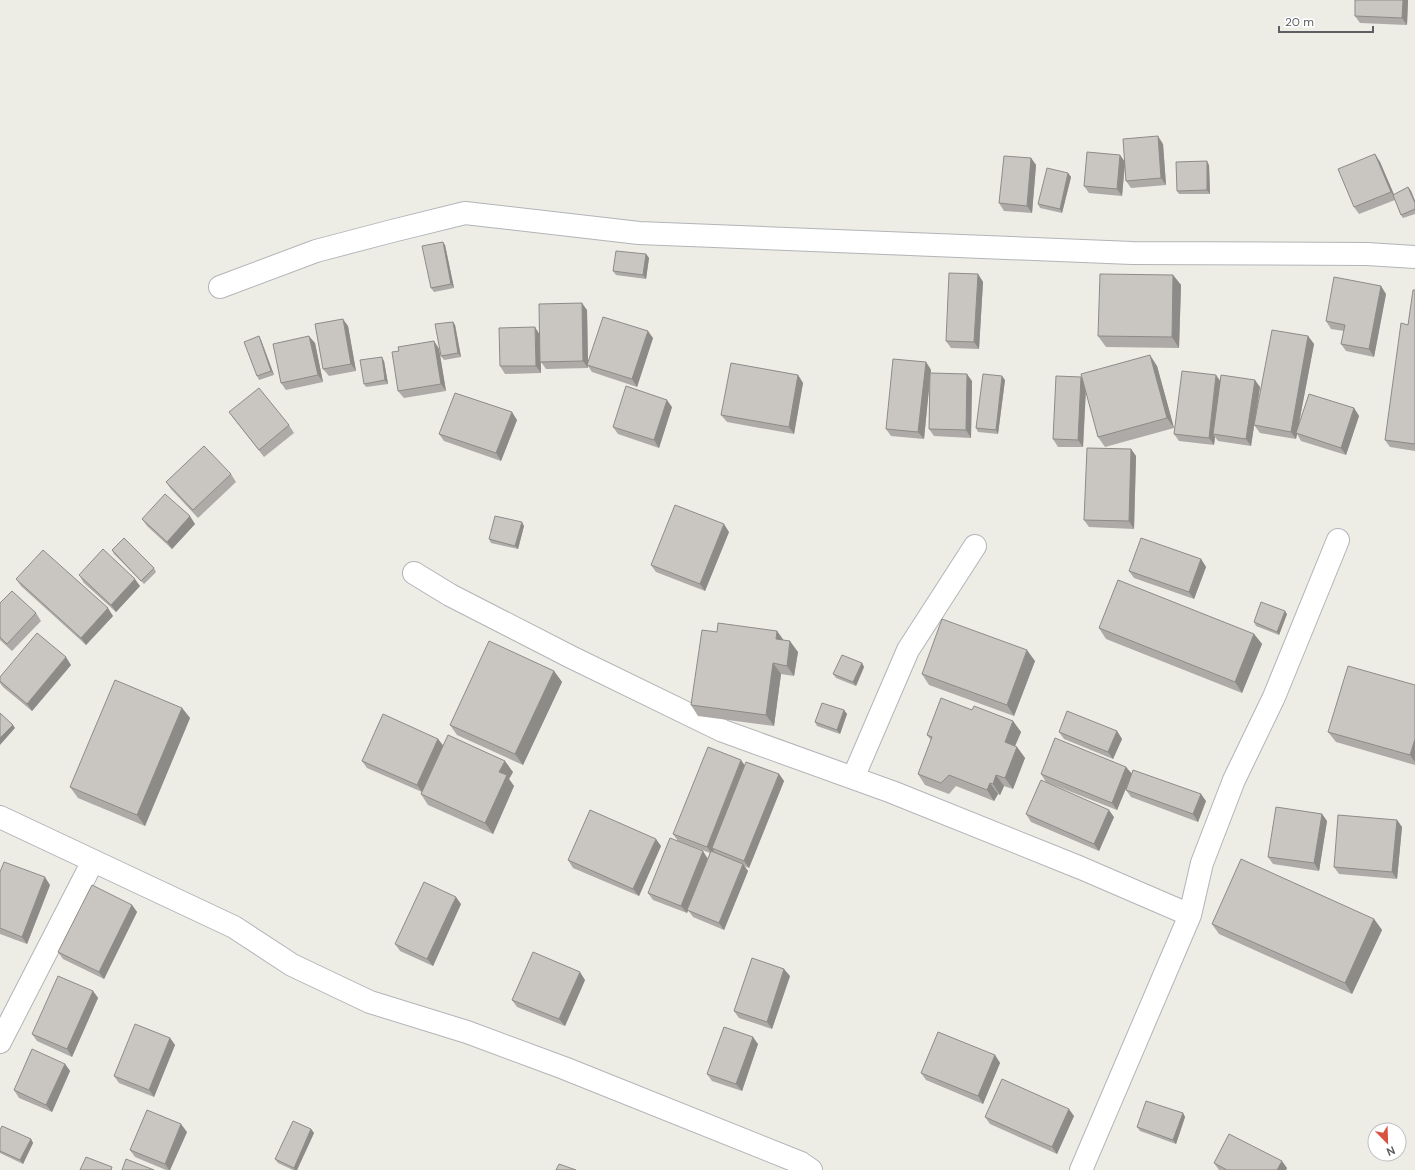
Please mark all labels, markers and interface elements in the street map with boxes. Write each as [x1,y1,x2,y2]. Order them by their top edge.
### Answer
scale bar [1279,8,1373,34]
text: 20 m [1285,14,1314,30]
north arrow [1367,1122,1407,1162]
text: N [1384,1143,1397,1159]

